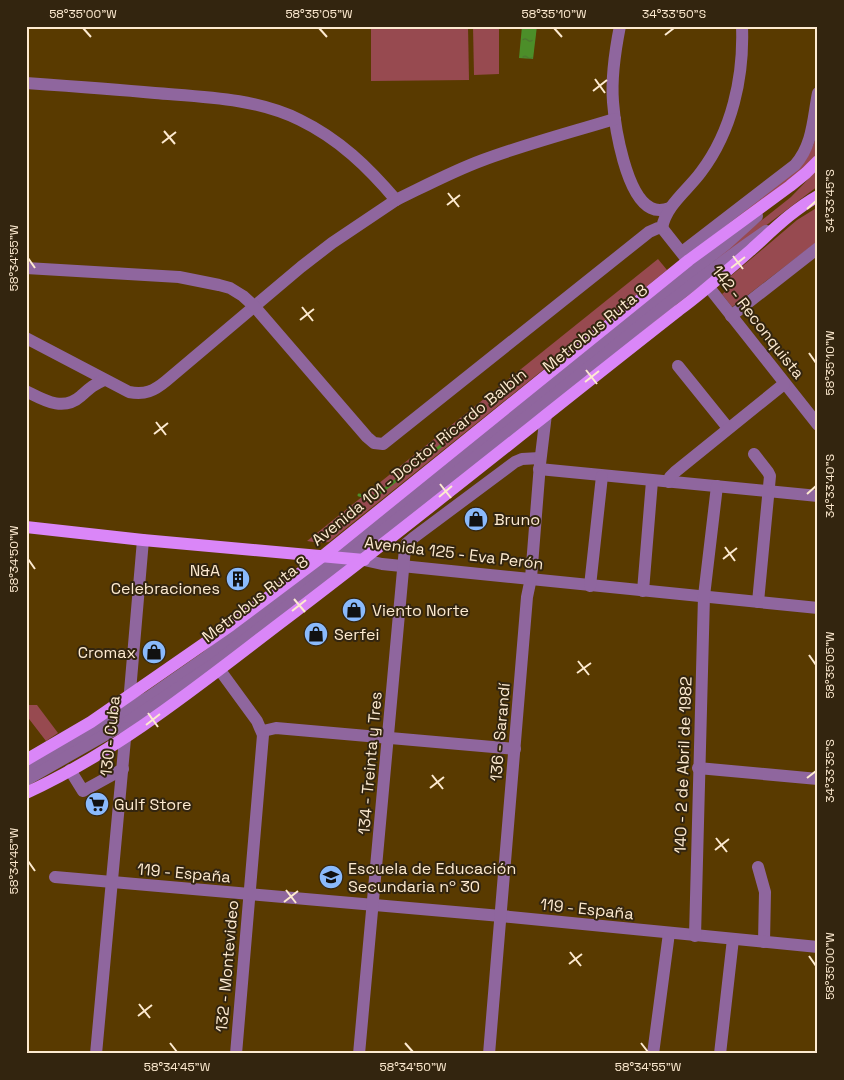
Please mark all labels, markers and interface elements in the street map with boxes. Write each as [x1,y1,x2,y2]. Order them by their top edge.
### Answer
text: 58°35'00"W [49,6,117,22]
text: 58°35'05"W [285,6,353,22]
text: 58°35'10"W [522,6,587,22]
text: 34°33'50"S [642,6,706,22]
text: 34°33'45"S [822,169,838,233]
text: 58°34'55"W [6,224,22,291]
street label: 142 - Reconquista [707,261,809,383]
street label: Metrobus Ruta 8 [538,279,652,377]
text: 58°35'10"W [822,330,838,396]
street label: Avenida 101 - Doctor Ricardo Balbín [307,364,531,550]
text: 34°33'40"S [822,454,838,518]
shop icon: Bruno [463,506,489,532]
place label: Bruno [494,509,540,530]
text: 58°34'50"W [6,525,22,593]
street label: Avenida 125 - Eva Perón [363,532,545,574]
street label: Metrobus Ruta 8 [198,551,312,647]
place label: N&A Celebraciones [111,560,220,599]
building icon: N&A Celebraciones [225,566,251,592]
shop icon: Viento Norte [341,597,367,623]
place label: Viento Norte [372,600,469,621]
shop icon: Serfei [303,621,329,647]
place label: Serfei [334,624,379,645]
text: 58°35'05"W [822,631,838,699]
shop icon: Cromax [141,639,167,665]
place label: Cromax [78,642,136,663]
street label: 140 - 2 de Abril de 1982 [669,676,697,854]
street label: 136 - Sarandí [485,682,515,782]
street label: 134 - Treinta y Tres [353,691,387,835]
street label: 130 - Cuba [95,695,125,777]
text: 34°33'35"S [822,739,838,803]
supermarket icon: Gulf Store [84,791,110,817]
place label: Gulf Store [114,794,191,815]
text: 58°34'45"W [6,827,22,894]
street label: 119 - España [136,858,232,888]
place label: Escuela de Educación Secundaria nº 30 [348,858,516,897]
school or university icon: Escuela de Educación Secundaria nº 30 [318,864,344,890]
street label: 119 - España [539,894,635,924]
street label: 132 - Montevideo [211,899,243,1033]
text: 58°35'00"W [822,932,838,1000]
text: 58°34'45"W [144,1059,211,1075]
text: 58°34'50"W [379,1059,447,1075]
text: 58°34'55"W [615,1059,682,1075]

